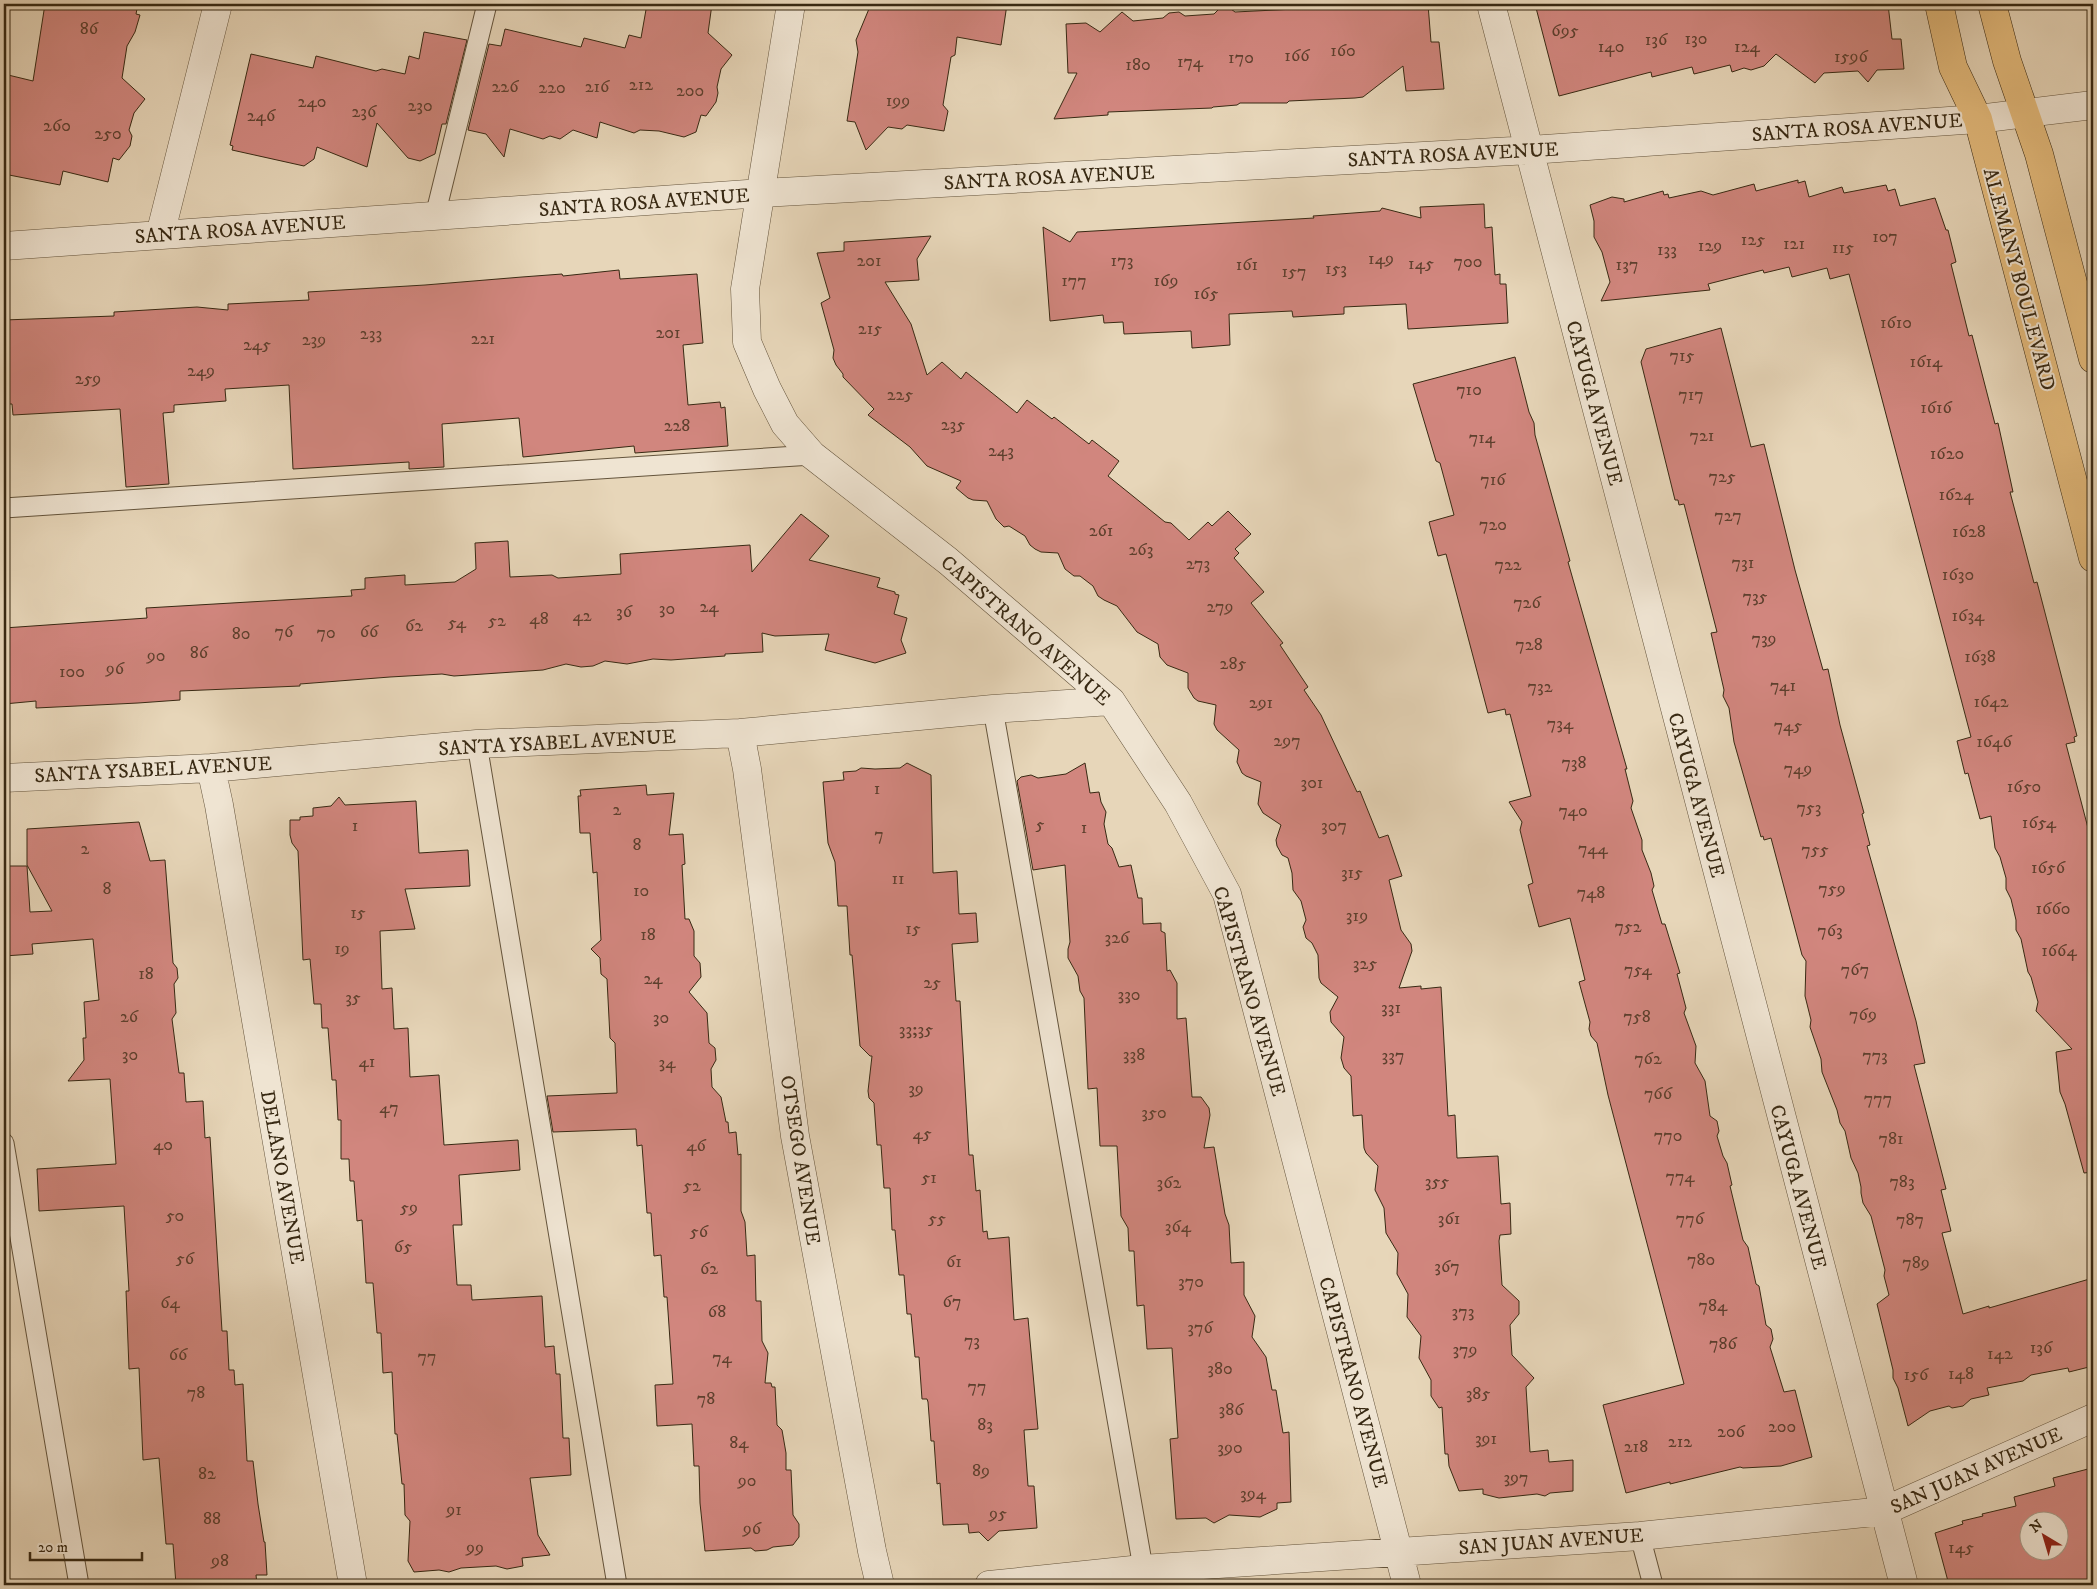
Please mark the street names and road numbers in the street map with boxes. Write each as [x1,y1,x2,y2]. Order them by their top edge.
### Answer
street label: SANTA ROSA AVENUE [1751,109,1963,148]
street label: SANTA ROSA AVENUE [1347,137,1559,174]
street label: SANTA ROSA AVENUE [943,160,1155,197]
street label: ALEMANY BOULEVARD [1977,165,2060,393]
street label: SANTA ROSA AVENUE [538,184,750,223]
street label: SANTA ROSA AVENUE [134,211,346,250]
street label: CAYUGA AVENUE [1560,318,1628,489]
street label: CAPISTRANO AVENUE [935,550,1115,712]
street label: CAYUGA AVENUE [1662,710,1730,881]
street label: SANTA YSABEL AVENUE [438,725,676,762]
street label: SANTA YSABEL AVENUE [34,752,272,789]
street label: CAPISTRANO AVENUE [1207,884,1291,1099]
street label: OTSEGO AVENUE [774,1074,825,1247]
street label: DELANO AVENUE [254,1088,309,1266]
street label: CAYUGA AVENUE [1764,1102,1832,1273]
street label: CAPISTRANO AVENUE [1312,1274,1393,1491]
street label: SAN JUAN AVENUE [1887,1422,2066,1521]
street label: SAN JUAN AVENUE [1458,1524,1644,1561]

